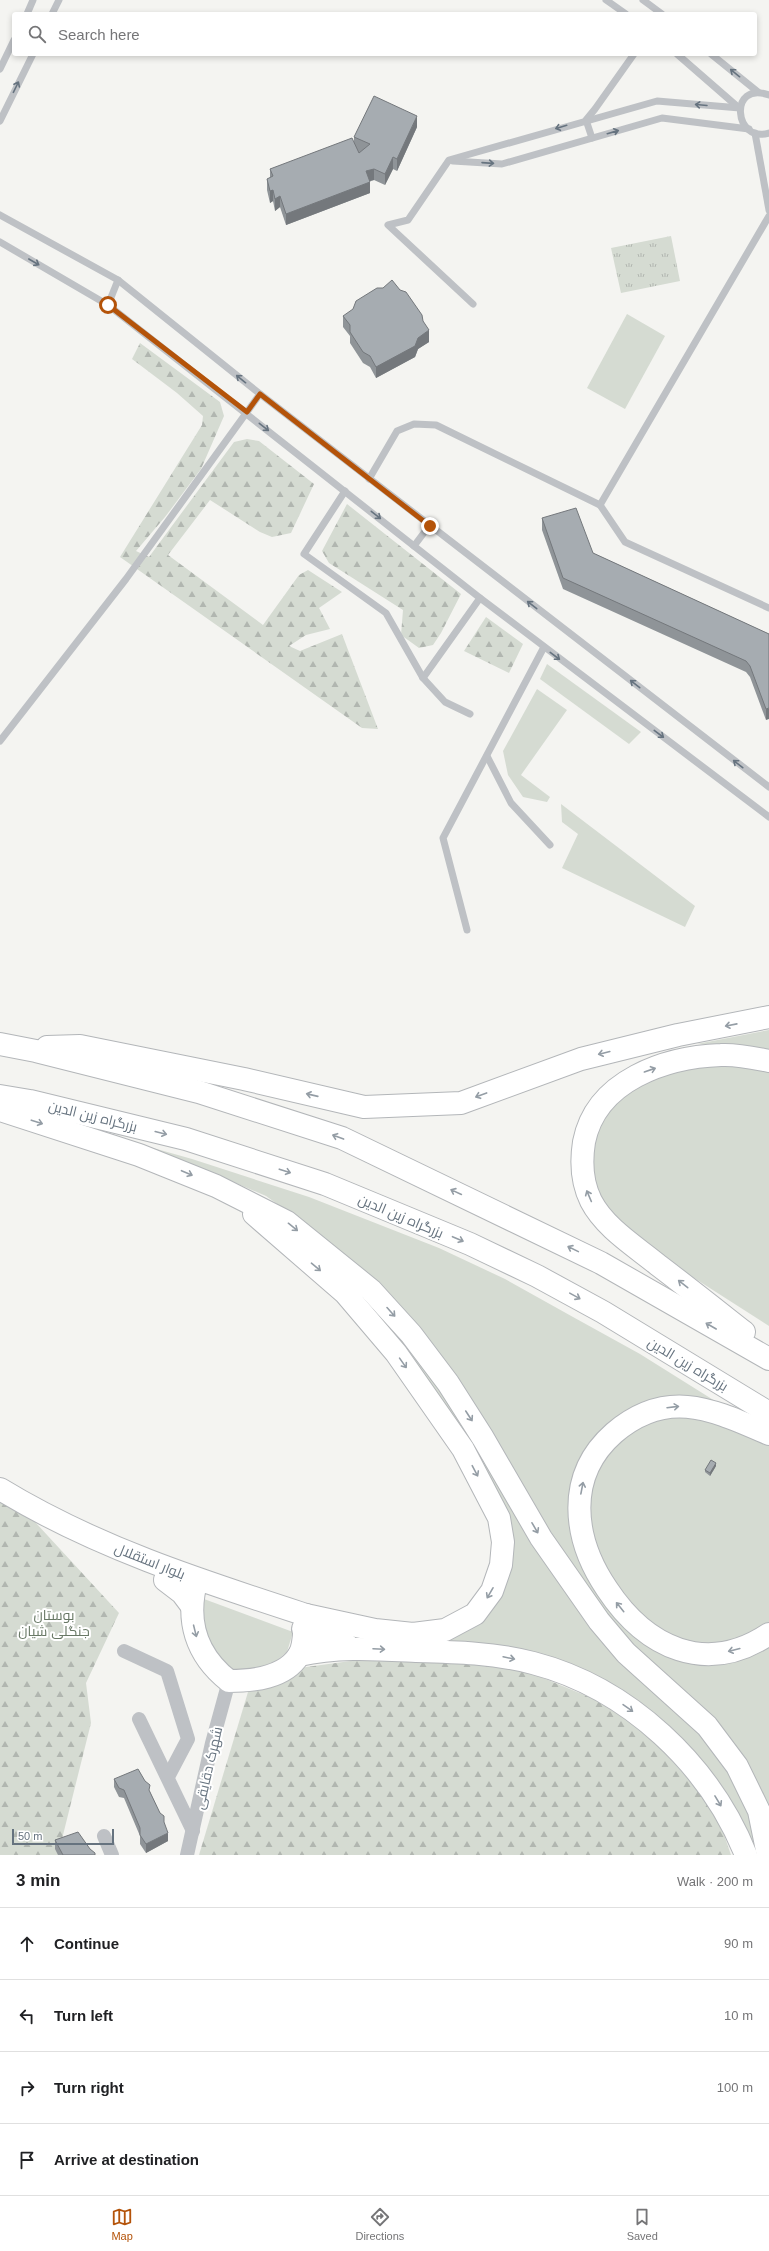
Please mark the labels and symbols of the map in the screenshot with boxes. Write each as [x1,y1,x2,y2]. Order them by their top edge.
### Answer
one-way arrow [729,69,740,77]
one-way arrow [13,82,21,94]
one-way arrow [695,101,708,108]
one-way arrow [554,124,567,131]
one-way arrow [607,128,620,135]
one-way arrow [481,160,494,167]
one-way arrow [28,258,40,266]
route start [99,296,117,314]
one-way arrow [236,375,247,384]
one-way arrow [259,422,270,431]
one-way arrow [370,511,381,519]
route end [421,517,439,535]
one-way arrow [527,601,538,609]
one-way arrow [550,652,561,660]
one-way arrow [630,680,641,688]
one-way arrow [653,730,664,738]
one-way arrow [733,759,744,768]
one-way arrow [725,1021,738,1029]
one-way arrow [598,1050,611,1057]
one-way arrow [644,1066,656,1074]
one-way arrow [306,1090,319,1098]
one-way arrow [476,1092,488,1100]
street label: بزرگراه زین الدین [47,1097,139,1135]
one-way arrow [31,1119,44,1126]
one-way arrow [154,1130,167,1137]
one-way arrow [332,1133,345,1140]
one-way arrow [278,1168,291,1175]
one-way arrow [180,1170,192,1177]
one-way arrow [450,1188,462,1195]
one-way arrow [585,1190,593,1202]
street label: بزرگراه زین الدین [356,1191,446,1241]
one-way arrow [287,1222,298,1231]
one-way arrow [451,1236,463,1244]
one-way arrow [567,1245,579,1252]
one-way arrow [310,1263,321,1272]
one-way arrow [678,1280,689,1288]
one-way arrow [569,1293,581,1301]
one-way arrow [386,1307,396,1317]
one-way arrow [705,1321,717,1329]
street label: بزرگراه زین الدین [645,1334,731,1394]
one-way arrow [399,1357,407,1368]
one-way arrow [666,1403,679,1411]
one-way arrow [465,1410,473,1421]
one-way arrow [471,1465,479,1477]
one-way arrow [578,1482,586,1495]
one-way arrow [531,1521,539,1533]
street label: بلوار استقلال [112,1540,188,1583]
one-way arrow [486,1587,494,1599]
one-way arrow [615,1602,624,1613]
park label: بوستان جنگلی شیان [18,1607,90,1639]
one-way arrow [192,1625,199,1638]
one-way arrow [373,1645,386,1653]
one-way arrow [728,1647,741,1655]
one-way arrow [502,1655,515,1663]
one-way arrow [622,1704,633,1712]
street label: شهرک دقایقی [191,1725,225,1811]
one-way arrow [714,1795,722,1807]
scale bar [12,1827,114,1846]

